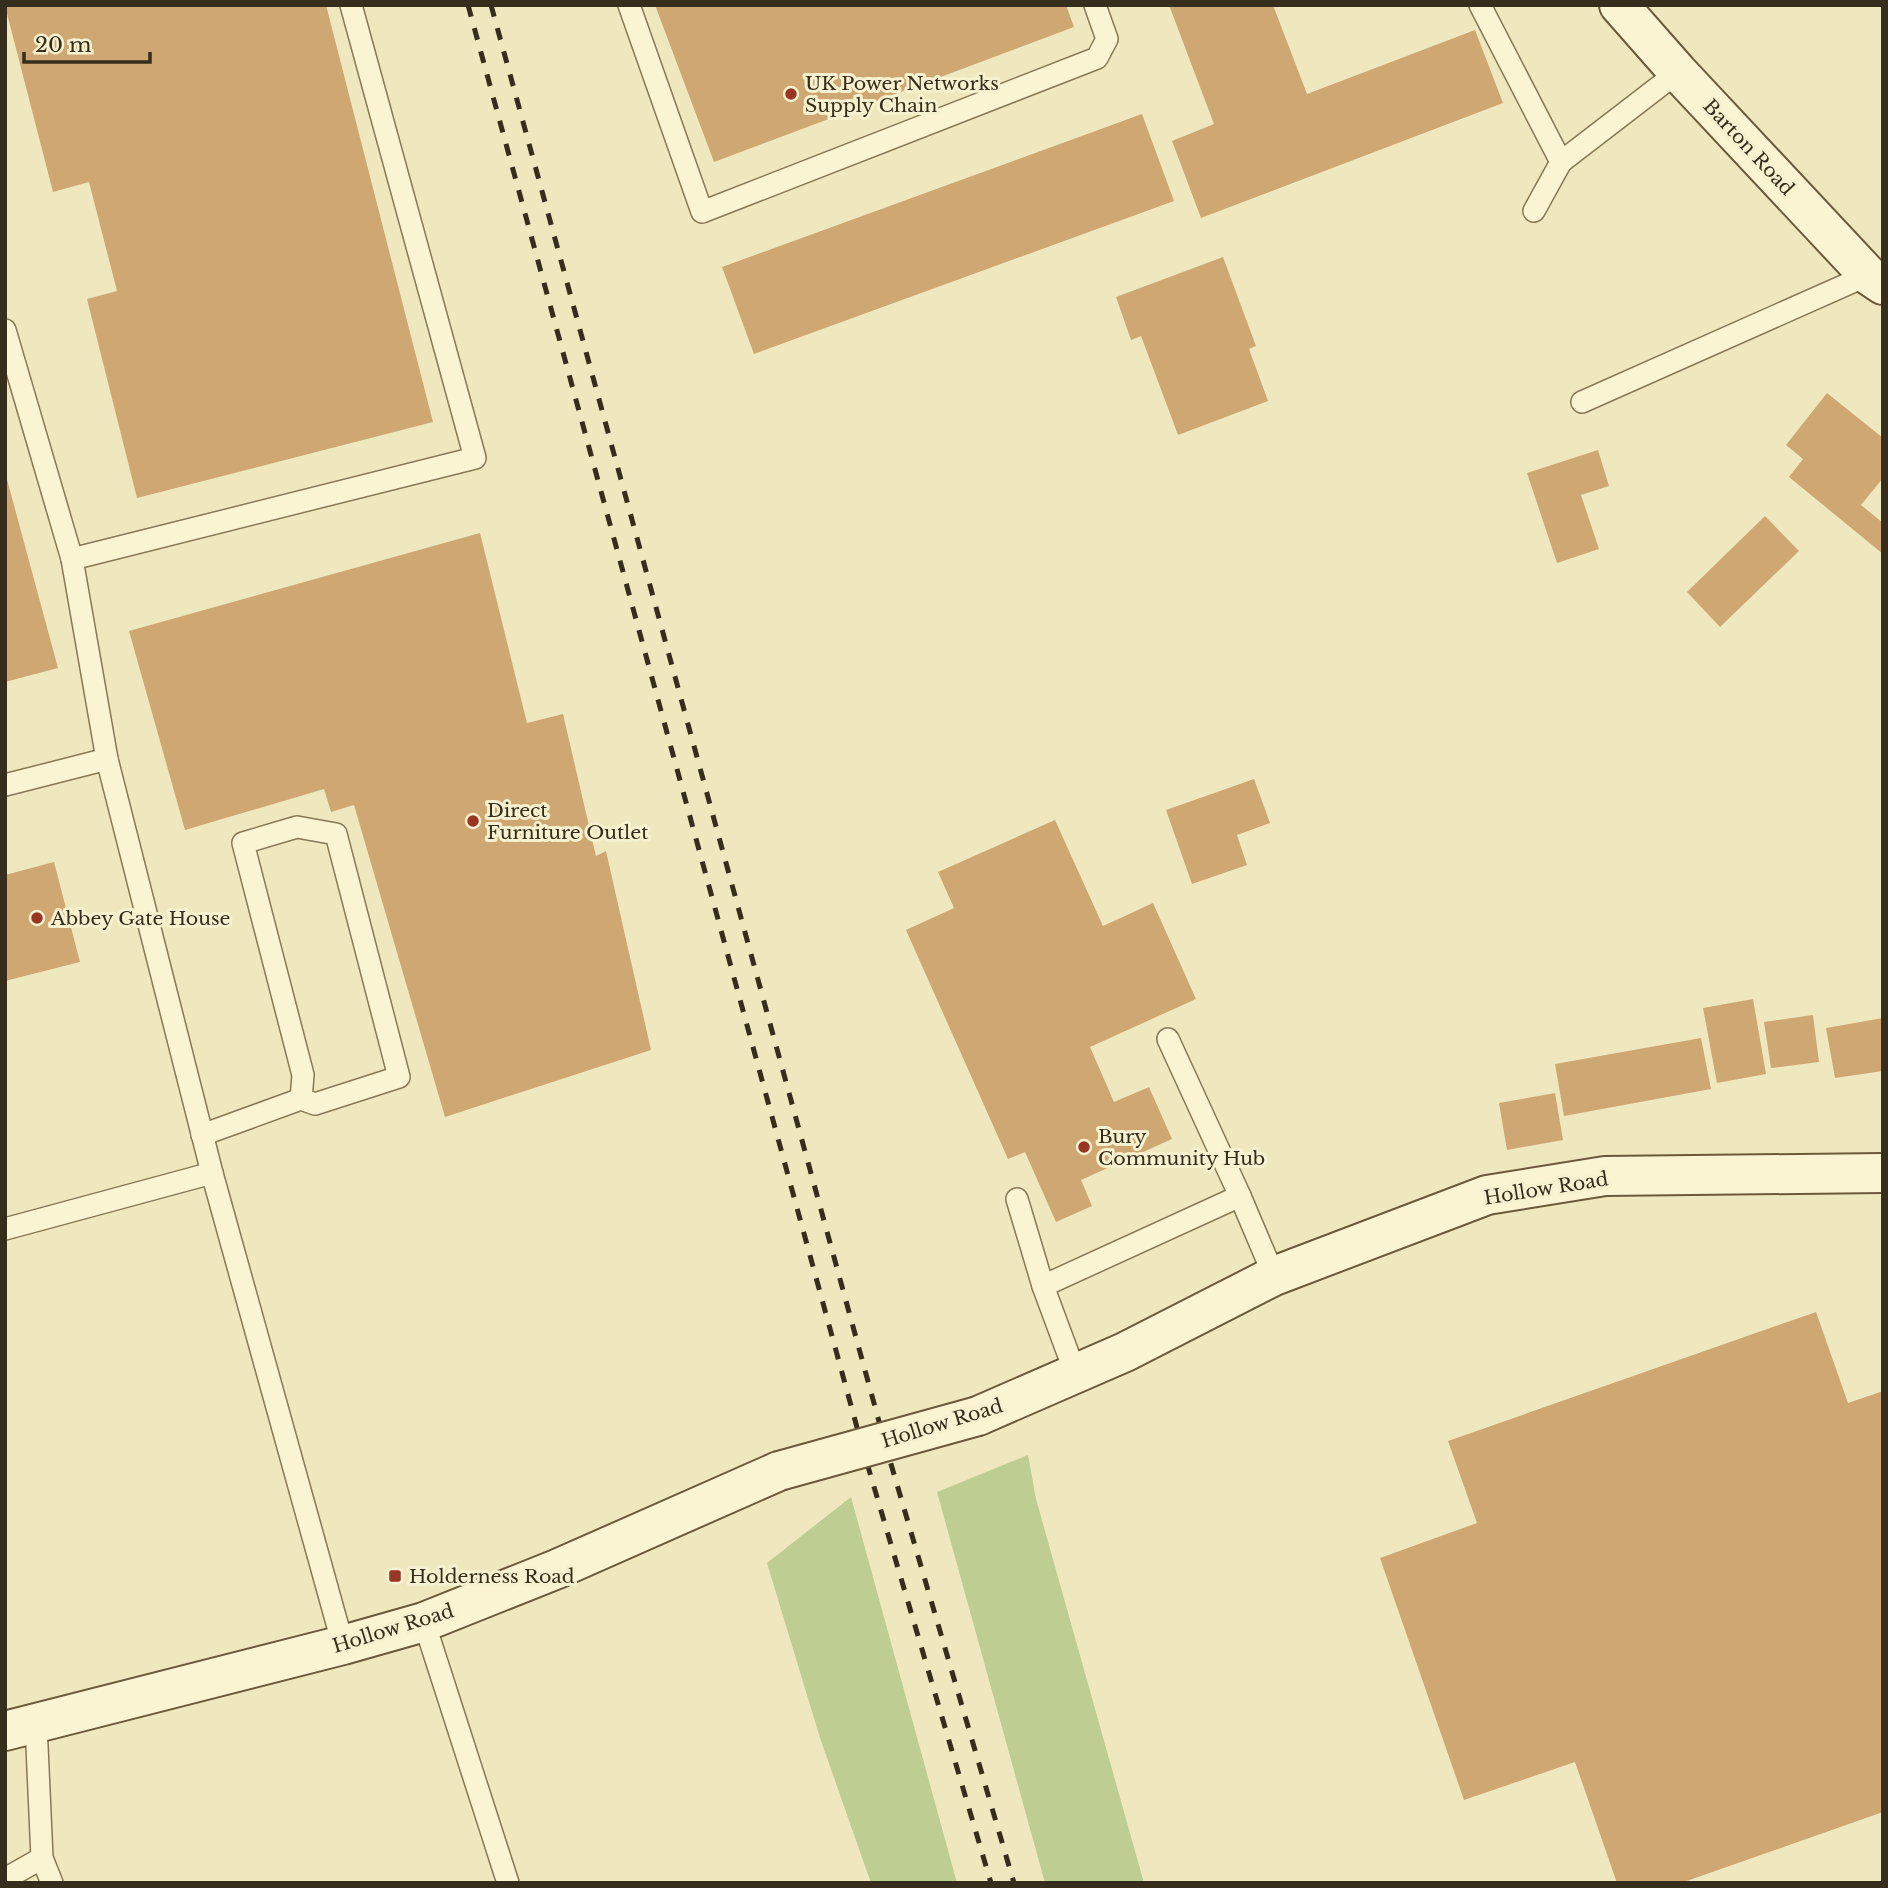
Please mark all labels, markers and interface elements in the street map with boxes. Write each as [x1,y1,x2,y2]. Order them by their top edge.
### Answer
scale bar [24,21,150,65]
text: 20 m [35,32,92,58]
place label: UK Power Networks Supply Chain [805,72,999,117]
marker: UK Power Networks Supply Chain [783,86,799,102]
street label: Barton Road [1698,95,1799,200]
place label: Direct Furniture Outlet [487,799,649,844]
marker: Direct Furniture Outlet [465,813,481,829]
place label: Abbey Gate House [50,907,231,930]
marker: Abbey Gate House [29,910,45,926]
place label: Bury Community Hub [1098,1125,1265,1170]
marker: Bury Community Hub [1076,1139,1092,1155]
street label: Hollow Road [1482,1167,1610,1210]
street label: Hollow Road [879,1394,1006,1453]
place label: Holderness Road [409,1565,575,1588]
marker: Holderness Road [387,1568,403,1584]
street label: Hollow Road [330,1599,457,1658]

